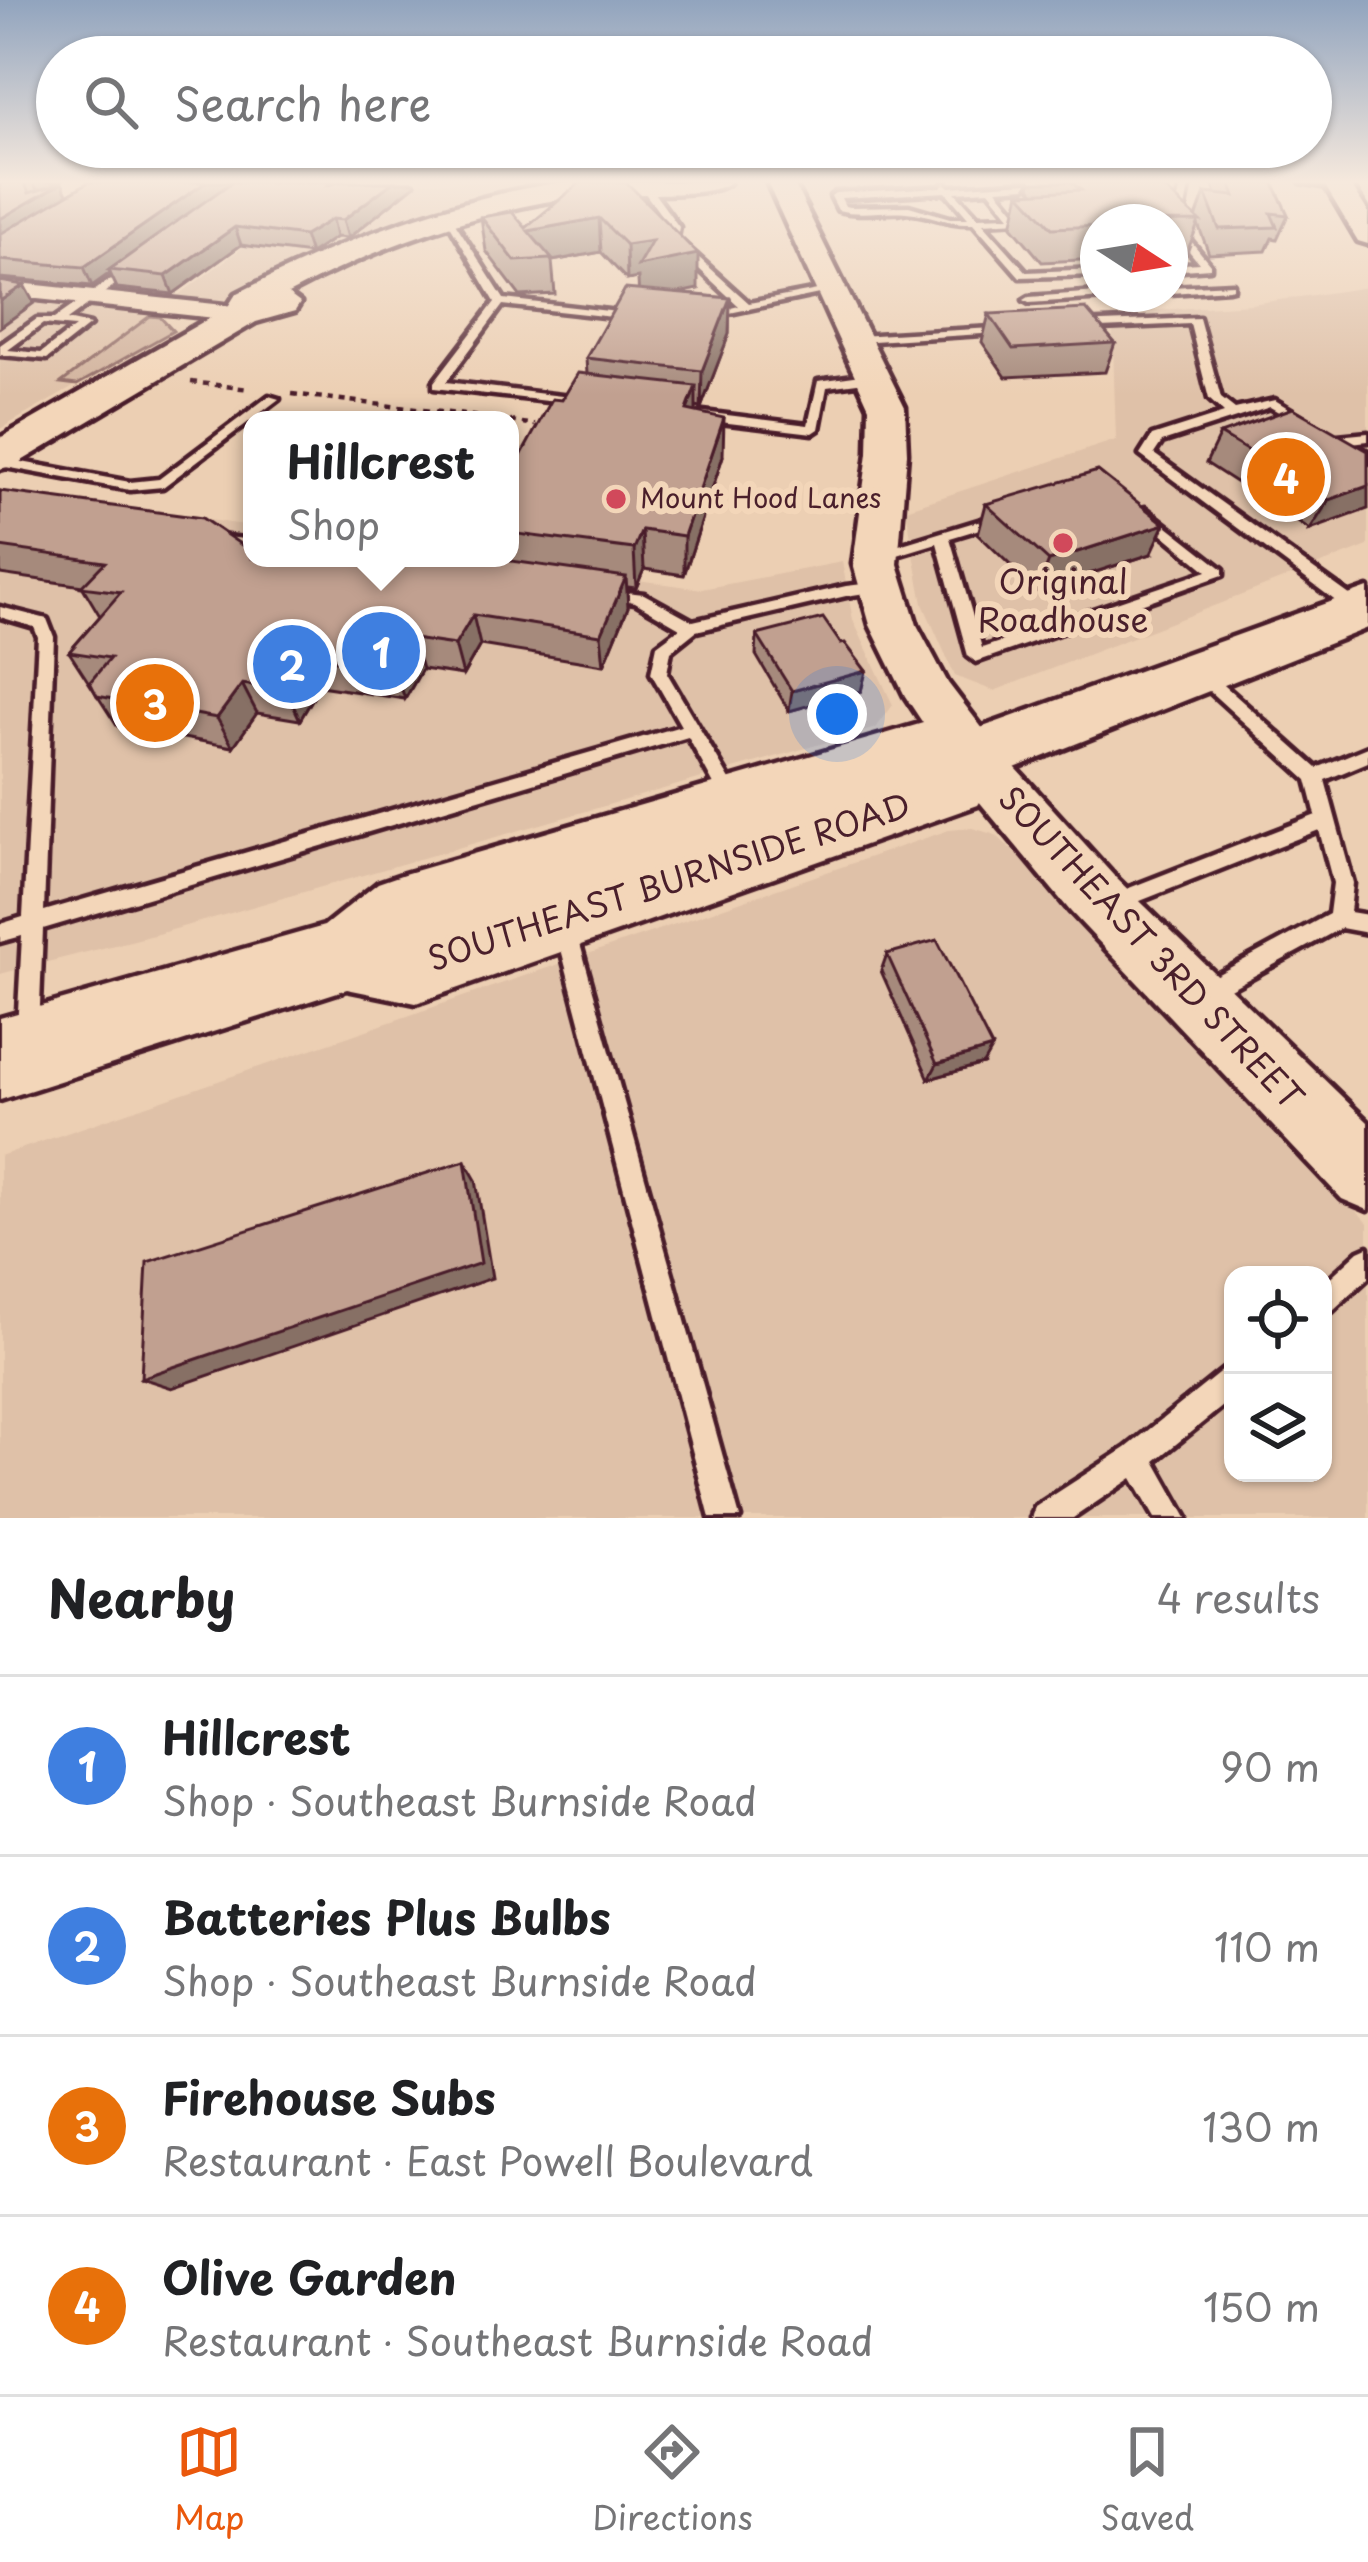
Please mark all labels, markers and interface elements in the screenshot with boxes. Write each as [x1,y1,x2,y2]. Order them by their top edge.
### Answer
search box [36,36,1332,168]
text: Search here [174,68,431,136]
icon: search [78,69,144,135]
north arrow [1080,204,1188,312]
popup [243,411,519,567]
text: Hillcrest [287,426,475,494]
pin: 4 [1247,432,1325,522]
place label: Mount Hood Lanes [640,476,881,517]
marker: Mount Hood Lanes [603,486,629,512]
text: Shop [287,494,380,553]
marker: Original Roadhouse [1050,530,1076,556]
place label: Original Roadhouse [978,555,1148,643]
pin: 1 [342,606,420,696]
pin: 2 [253,619,331,709]
pin: 3 [116,658,194,748]
your location [807,684,867,744]
street label: SOUTHEAST 3RD STREET [989,773,1317,1120]
street label: SOUTHEAST BURNSIDE ROAD [421,778,916,982]
map controls [1224,1266,1332,1482]
button: locate [1224,1266,1332,1374]
button: layers [1224,1374,1332,1482]
text: Nearby [48,1558,235,1635]
text: 4 results [1157,1567,1320,1626]
text: Hillcrest [162,1702,351,1770]
text: 1 [78,1736,96,1795]
text: 90 m [1220,1736,1320,1795]
text: Shop · Southeast Burnside Road [162,1770,757,1829]
text: Batteries Plus Bulbs [162,1882,611,1950]
text: 2 [73,1916,101,1975]
text: 110 m [1214,1916,1320,1975]
text: Shop · Southeast Burnside Road [162,1950,757,2009]
text: Firehouse Subs [162,2062,496,2130]
text: 3 [74,2096,100,2155]
text: 130 m [1202,2096,1320,2155]
text: Restaurant · East Powell Boulevard [162,2130,813,2189]
text: Olive Garden [162,2242,457,2310]
text: 4 [74,2276,100,2335]
text: 150 m [1203,2276,1320,2335]
text: Restaurant · Southeast Burnside Road [162,2310,873,2369]
tab: Map [174,2419,244,2541]
tab: Directions [592,2419,753,2541]
tab: Saved [1100,2419,1194,2541]

